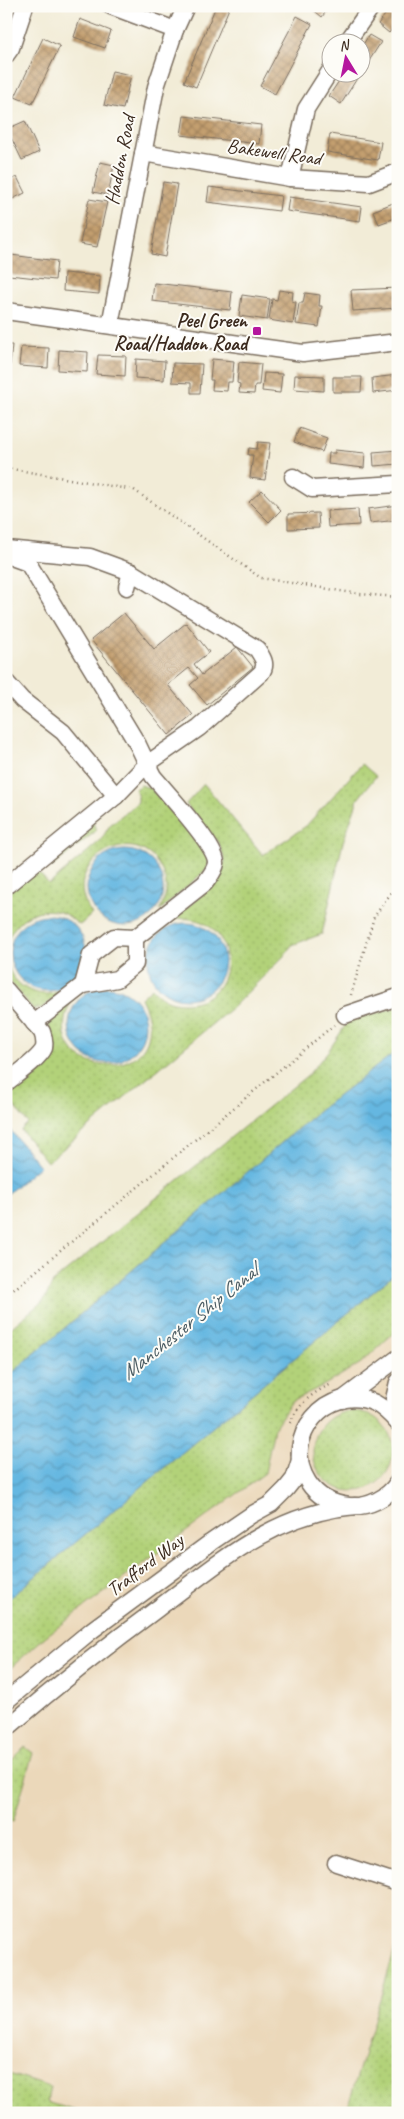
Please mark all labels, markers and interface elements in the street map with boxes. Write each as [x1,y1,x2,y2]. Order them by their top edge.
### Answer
north arrow [322,32,372,82]
text: N [338,36,352,55]
street label: Haddon Road [99,110,142,207]
street label: Bakewell Road [225,133,326,171]
place label: Peel Green Road/Haddon Road [114,308,251,356]
marker: Peel Green Road/Haddon Road [251,325,263,337]
water label: Manchester Ship Canal [115,1254,268,1385]
street label: Trafford Way [102,1527,190,1602]

